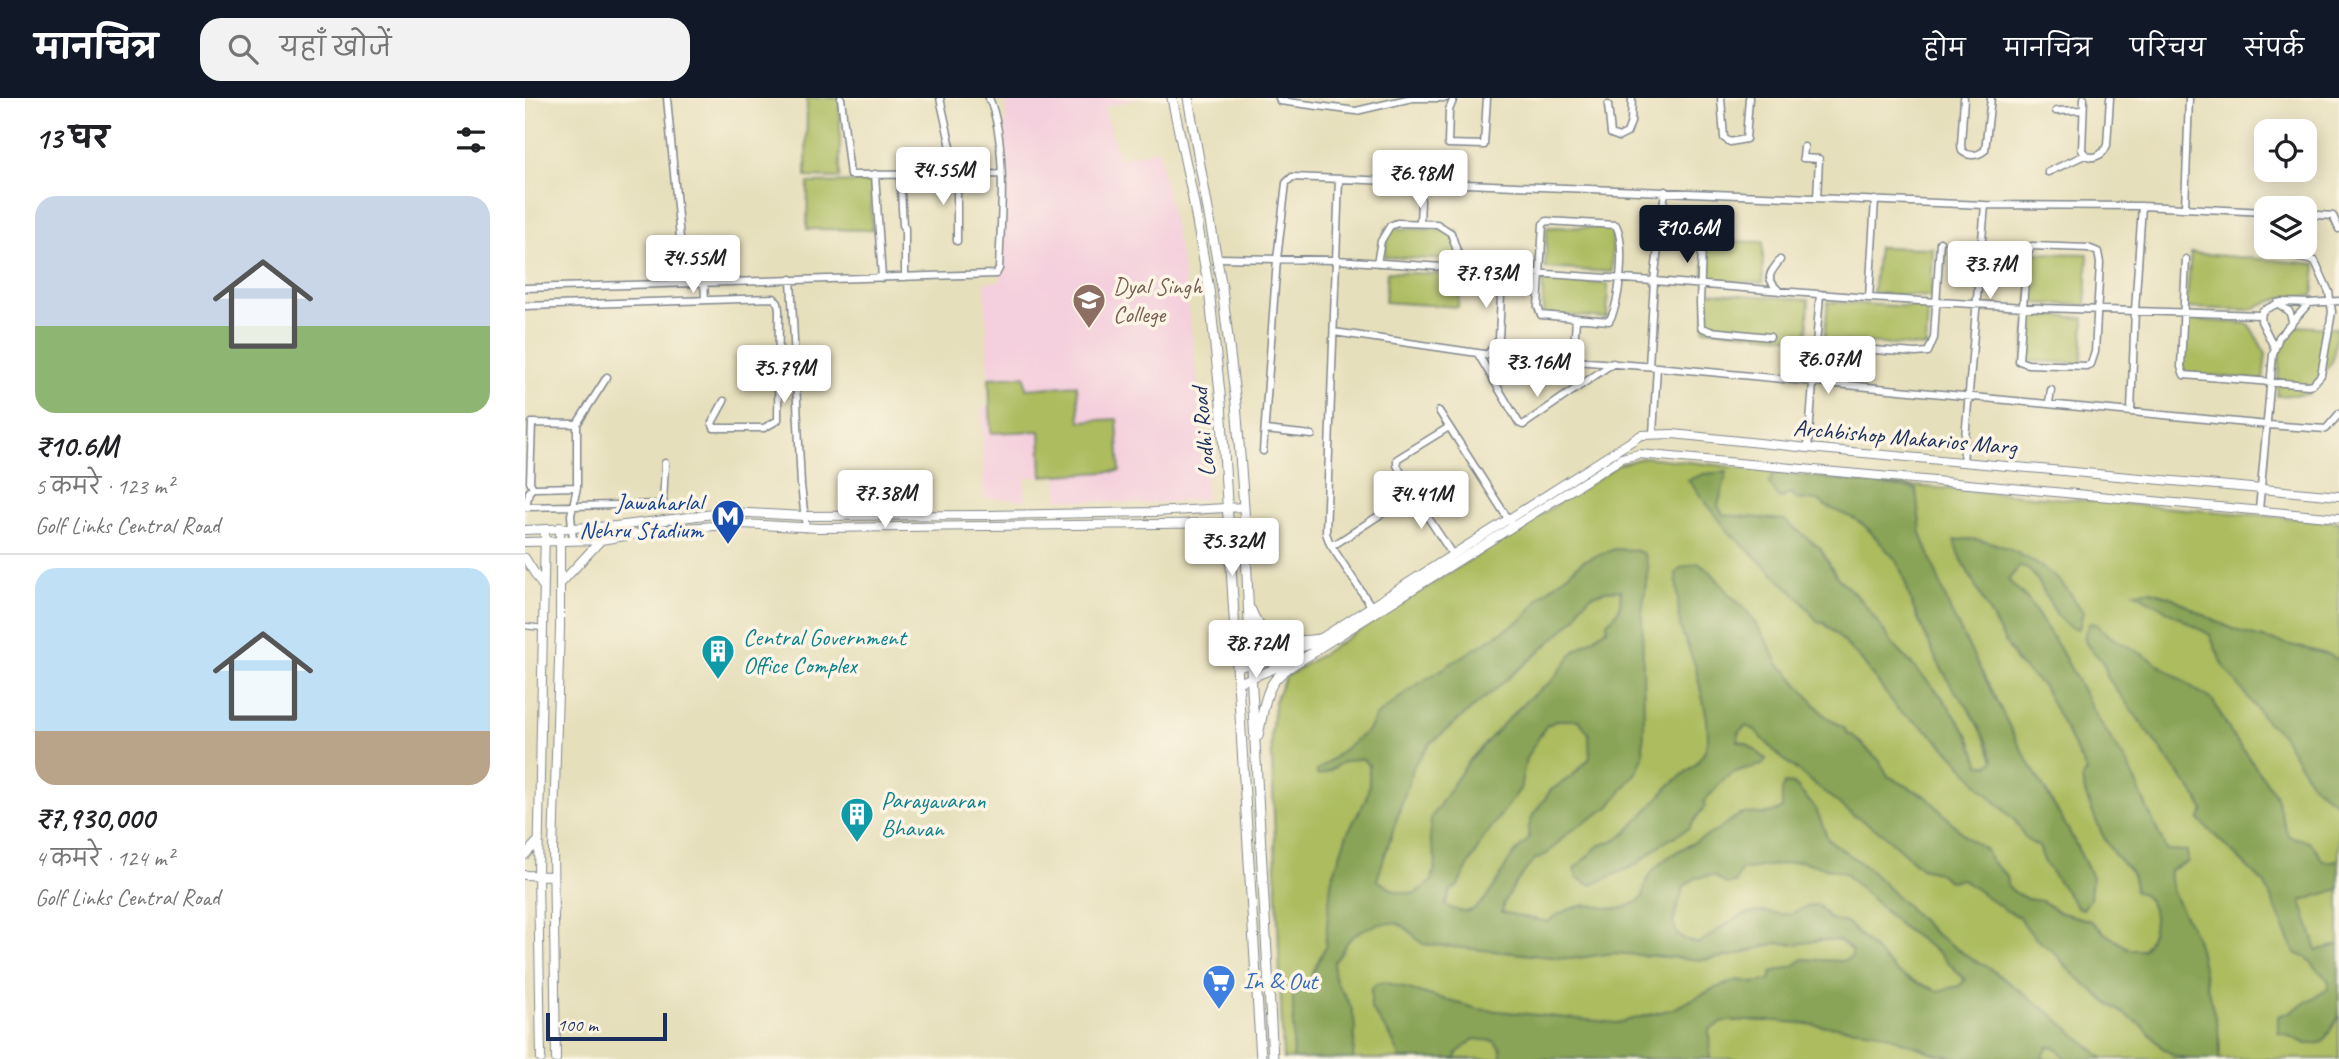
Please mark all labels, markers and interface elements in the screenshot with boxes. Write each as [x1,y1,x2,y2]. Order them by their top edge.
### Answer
search box [200,18,690,81]
text: मानचित्र [35,26,158,68]
icon: search [224,30,262,68]
text: यहाँ खोजें [280,31,391,64]
text: होम [1923,33,1966,63]
text: मानचित्र [2004,33,2092,63]
text: परिचय [2130,33,2206,63]
text: संपर्क [2244,33,2304,63]
text: 13 घर [35,119,109,157]
map controls [2254,119,2317,259]
button: locate [2254,119,2317,182]
icon: filters [452,121,490,159]
pin: ₹4.55M [886,148,1000,207]
pin: ₹6.98M [1363,150,1477,210]
text: ₹4.55M [912,155,974,184]
text: ₹6.98M [1389,158,1451,187]
button: layers [2254,196,2317,259]
pin: ₹10.6M [1630,206,1744,265]
text: ₹10.6M [1655,213,1719,242]
pin: ₹4.55M [636,236,750,295]
icon: home [200,241,326,367]
pin: ₹3.7M [1941,242,2039,301]
text: ₹4.55M [662,243,724,272]
text: ₹3.7M [1964,249,2016,278]
pin: ₹7.93M [1429,250,1543,310]
text: ₹7.93M [1455,258,1517,287]
place label: Dyal Singh College [1113,271,1203,329]
school or university icon: Dyal Singh College [1070,281,1108,330]
pin: ₹6.07M [1771,336,1885,396]
pin: ₹3.16M [1480,340,1594,399]
text: ₹6.07M [1796,344,1860,373]
pin: ₹5.79M [727,345,841,405]
text: ₹3.16M [1505,347,1569,376]
text: ₹5.79M [753,353,815,382]
street label: Lodhi Road [1184,382,1222,478]
street label: Archbishop Makarios Marg [1792,412,2019,462]
text: ₹10.6M [35,427,117,465]
pin: ₹7.38M [828,470,942,530]
text: 5 कमरे · 123 m² [35,472,173,501]
pin: ₹4.41M [1364,472,1478,531]
text: ₹7.38M [854,478,916,507]
text: ₹4.41M [1390,479,1452,508]
place label: Jawaharlal Nehru Stadium [579,487,707,545]
metro station icon: Jawaharlal Nehru Stadium [709,497,747,546]
text: Golf Links Central Road [35,511,220,540]
pin: ₹5.32M [1175,518,1289,578]
text: ₹5.32M [1201,526,1263,555]
icon: home [200,613,326,739]
pin: ₹8.72M [1199,620,1313,680]
place label: Central Government Office Complex [743,622,908,680]
text: ₹8.72M [1225,628,1287,657]
building icon: Central Government Office Complex [699,632,737,681]
place label: Parayavaran Bhavan [881,785,986,843]
building icon: Parayavaran Bhavan [838,795,876,844]
text: ₹7,930,000 [35,799,154,837]
text: 4 कमरे · 124 m² [35,844,173,873]
text: Golf Links Central Road [35,883,220,912]
supermarket icon: In & Out [1200,962,1238,1011]
place label: In & Out [1243,966,1319,996]
scale bar [546,1010,667,1042]
text: 100 m [557,1013,598,1037]

